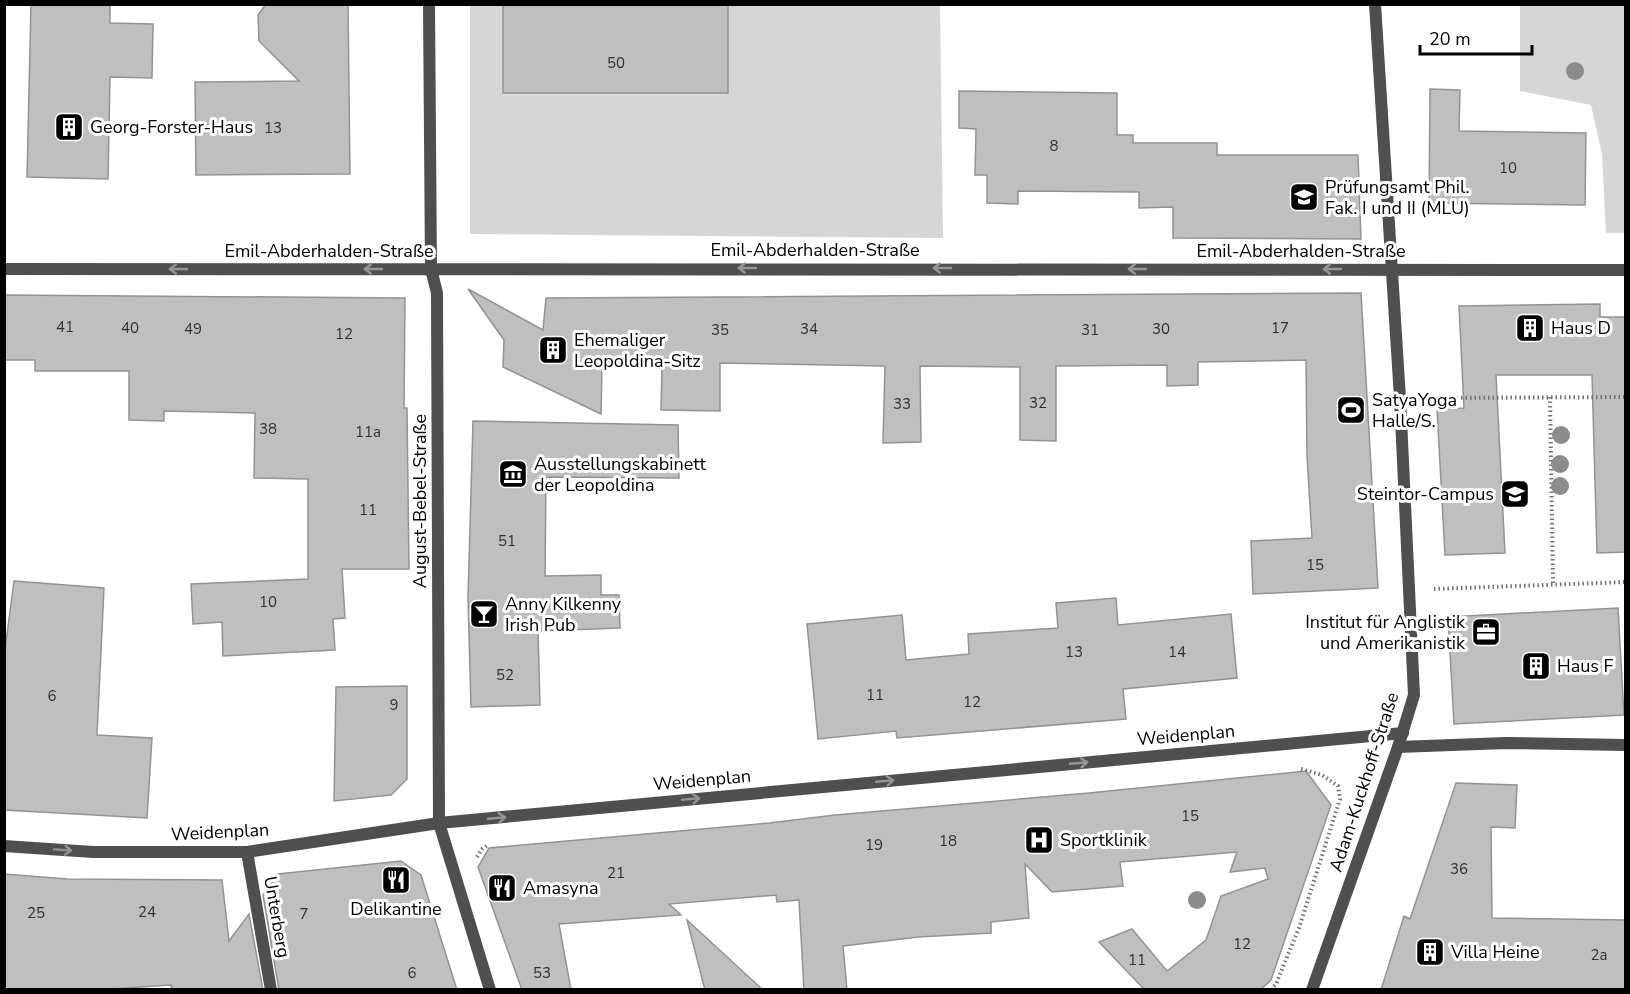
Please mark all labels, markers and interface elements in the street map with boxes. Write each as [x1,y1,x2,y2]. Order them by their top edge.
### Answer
scale bar [1420,18,1532,56]
text: 20 m [1429,27,1471,51]
house number: 50 [607,53,625,73]
building icon: Georg-Forster-Haus [53,111,85,143]
place label: Georg-Forster-Haus [90,115,253,139]
house number: 13 [264,118,282,138]
house number: 8 [1049,136,1059,156]
house number: 10 [1499,158,1517,178]
place label: Prüfungsamt Phil. Fak. I und II (MLU) [1325,175,1470,220]
school or university icon: Prüfungsamt Phil. Fak. I und II (MLU) [1288,181,1320,213]
street label: Emil-Abderhalden-Straße [710,238,920,262]
street label: Emil-Abderhalden-Straße [224,239,434,263]
street label: Emil-Abderhalden-Straße [1196,239,1406,263]
one-way arrow [738,262,758,274]
one-way arrow [933,262,953,274]
one-way arrow [168,263,188,275]
one-way arrow [363,263,383,275]
one-way arrow [1128,263,1148,275]
one-way arrow [1323,263,1343,275]
building icon: Haus D [1514,312,1546,344]
place label: Haus D [1551,316,1611,340]
house number: 41 [56,317,74,337]
house number: 40 [121,318,139,338]
house number: 17 [1271,318,1289,338]
house number: 49 [184,319,202,339]
house number: 34 [800,319,818,339]
house number: 30 [1152,319,1170,339]
house number: 35 [711,320,729,340]
house number: 31 [1081,320,1099,340]
house number: 12 [335,324,353,344]
place label: Ehemaliger Leopoldina-Sitz [574,328,701,373]
building icon: Ehemaliger Leopoldina-Sitz [537,334,569,366]
place label: SatyaYoga Halle/S. [1372,388,1457,433]
house number: 32 [1029,393,1047,413]
house number: 33 [893,394,911,414]
sports icon: SatyaYoga Halle/S. [1335,394,1367,426]
street label: August-Bebel-Straße [408,414,432,588]
house number: 38 [259,419,277,439]
house number: 11a [355,422,381,442]
place label: Ausstellungskabinett der Leopoldina [534,452,706,497]
museum icon: Ausstellungskabinett der Leopoldina [497,458,529,490]
school or university icon: Steintor-Campus [1499,478,1531,510]
place label: Steintor-Campus [1357,482,1494,506]
house number: 11 [359,500,377,520]
house number: 51 [498,531,516,551]
house number: 15 [1306,555,1324,575]
house number: 10 [259,592,277,612]
place label: Anny Kilkenny Irish Pub [505,592,622,637]
bar icon: Anny Kilkenny Irish Pub [468,598,500,630]
place label: Institut für Anglistik und Amerikanistik [1305,610,1466,655]
office icon: Institut für Anglistik und Amerikanistik [1470,616,1502,648]
house number: 13 [1065,642,1083,662]
house number: 14 [1168,642,1186,662]
building icon: Haus F [1520,650,1552,682]
place label: Haus F [1557,654,1614,678]
house number: 52 [496,665,514,685]
house number: 11 [866,685,884,705]
house number: 6 [47,686,57,706]
street label: Adam-Kuckhoff-Straße [1324,689,1404,875]
house number: 12 [963,692,981,712]
house number: 9 [389,695,399,715]
street label: Weidenplan [1136,719,1236,751]
one-way arrow [1069,757,1089,768]
street label: Weidenplan [652,764,752,796]
one-way arrow [875,775,895,786]
one-way arrow [681,793,701,804]
house number: 15 [1181,806,1199,826]
one-way arrow [487,812,506,823]
street label: Weidenplan [170,817,270,847]
hospital icon: Sportklinik [1023,824,1055,856]
place label: Sportklinik [1060,828,1148,852]
house number: 18 [939,831,957,851]
house number: 19 [865,835,883,855]
one-way arrow [52,845,72,856]
house number: 36 [1450,859,1468,879]
house number: 21 [607,863,625,883]
restaurant icon: Delikantine [380,864,412,896]
restaurant icon: Amasyna [486,872,518,904]
street label: Unterberg [258,874,296,960]
place label: Amasyna [523,876,599,900]
place label: Delikantine [350,897,442,921]
house number: 24 [138,902,156,922]
house number: 25 [27,903,45,923]
house number: 7 [299,904,309,924]
house number: 12 [1233,934,1251,954]
building icon: Villa Heine [1414,936,1446,968]
place label: Villa Heine [1450,940,1540,964]
house number: 2a [1591,945,1607,965]
house number: 11 [1128,950,1146,970]
house number: 6 [407,963,417,983]
house number: 53 [533,963,551,983]

